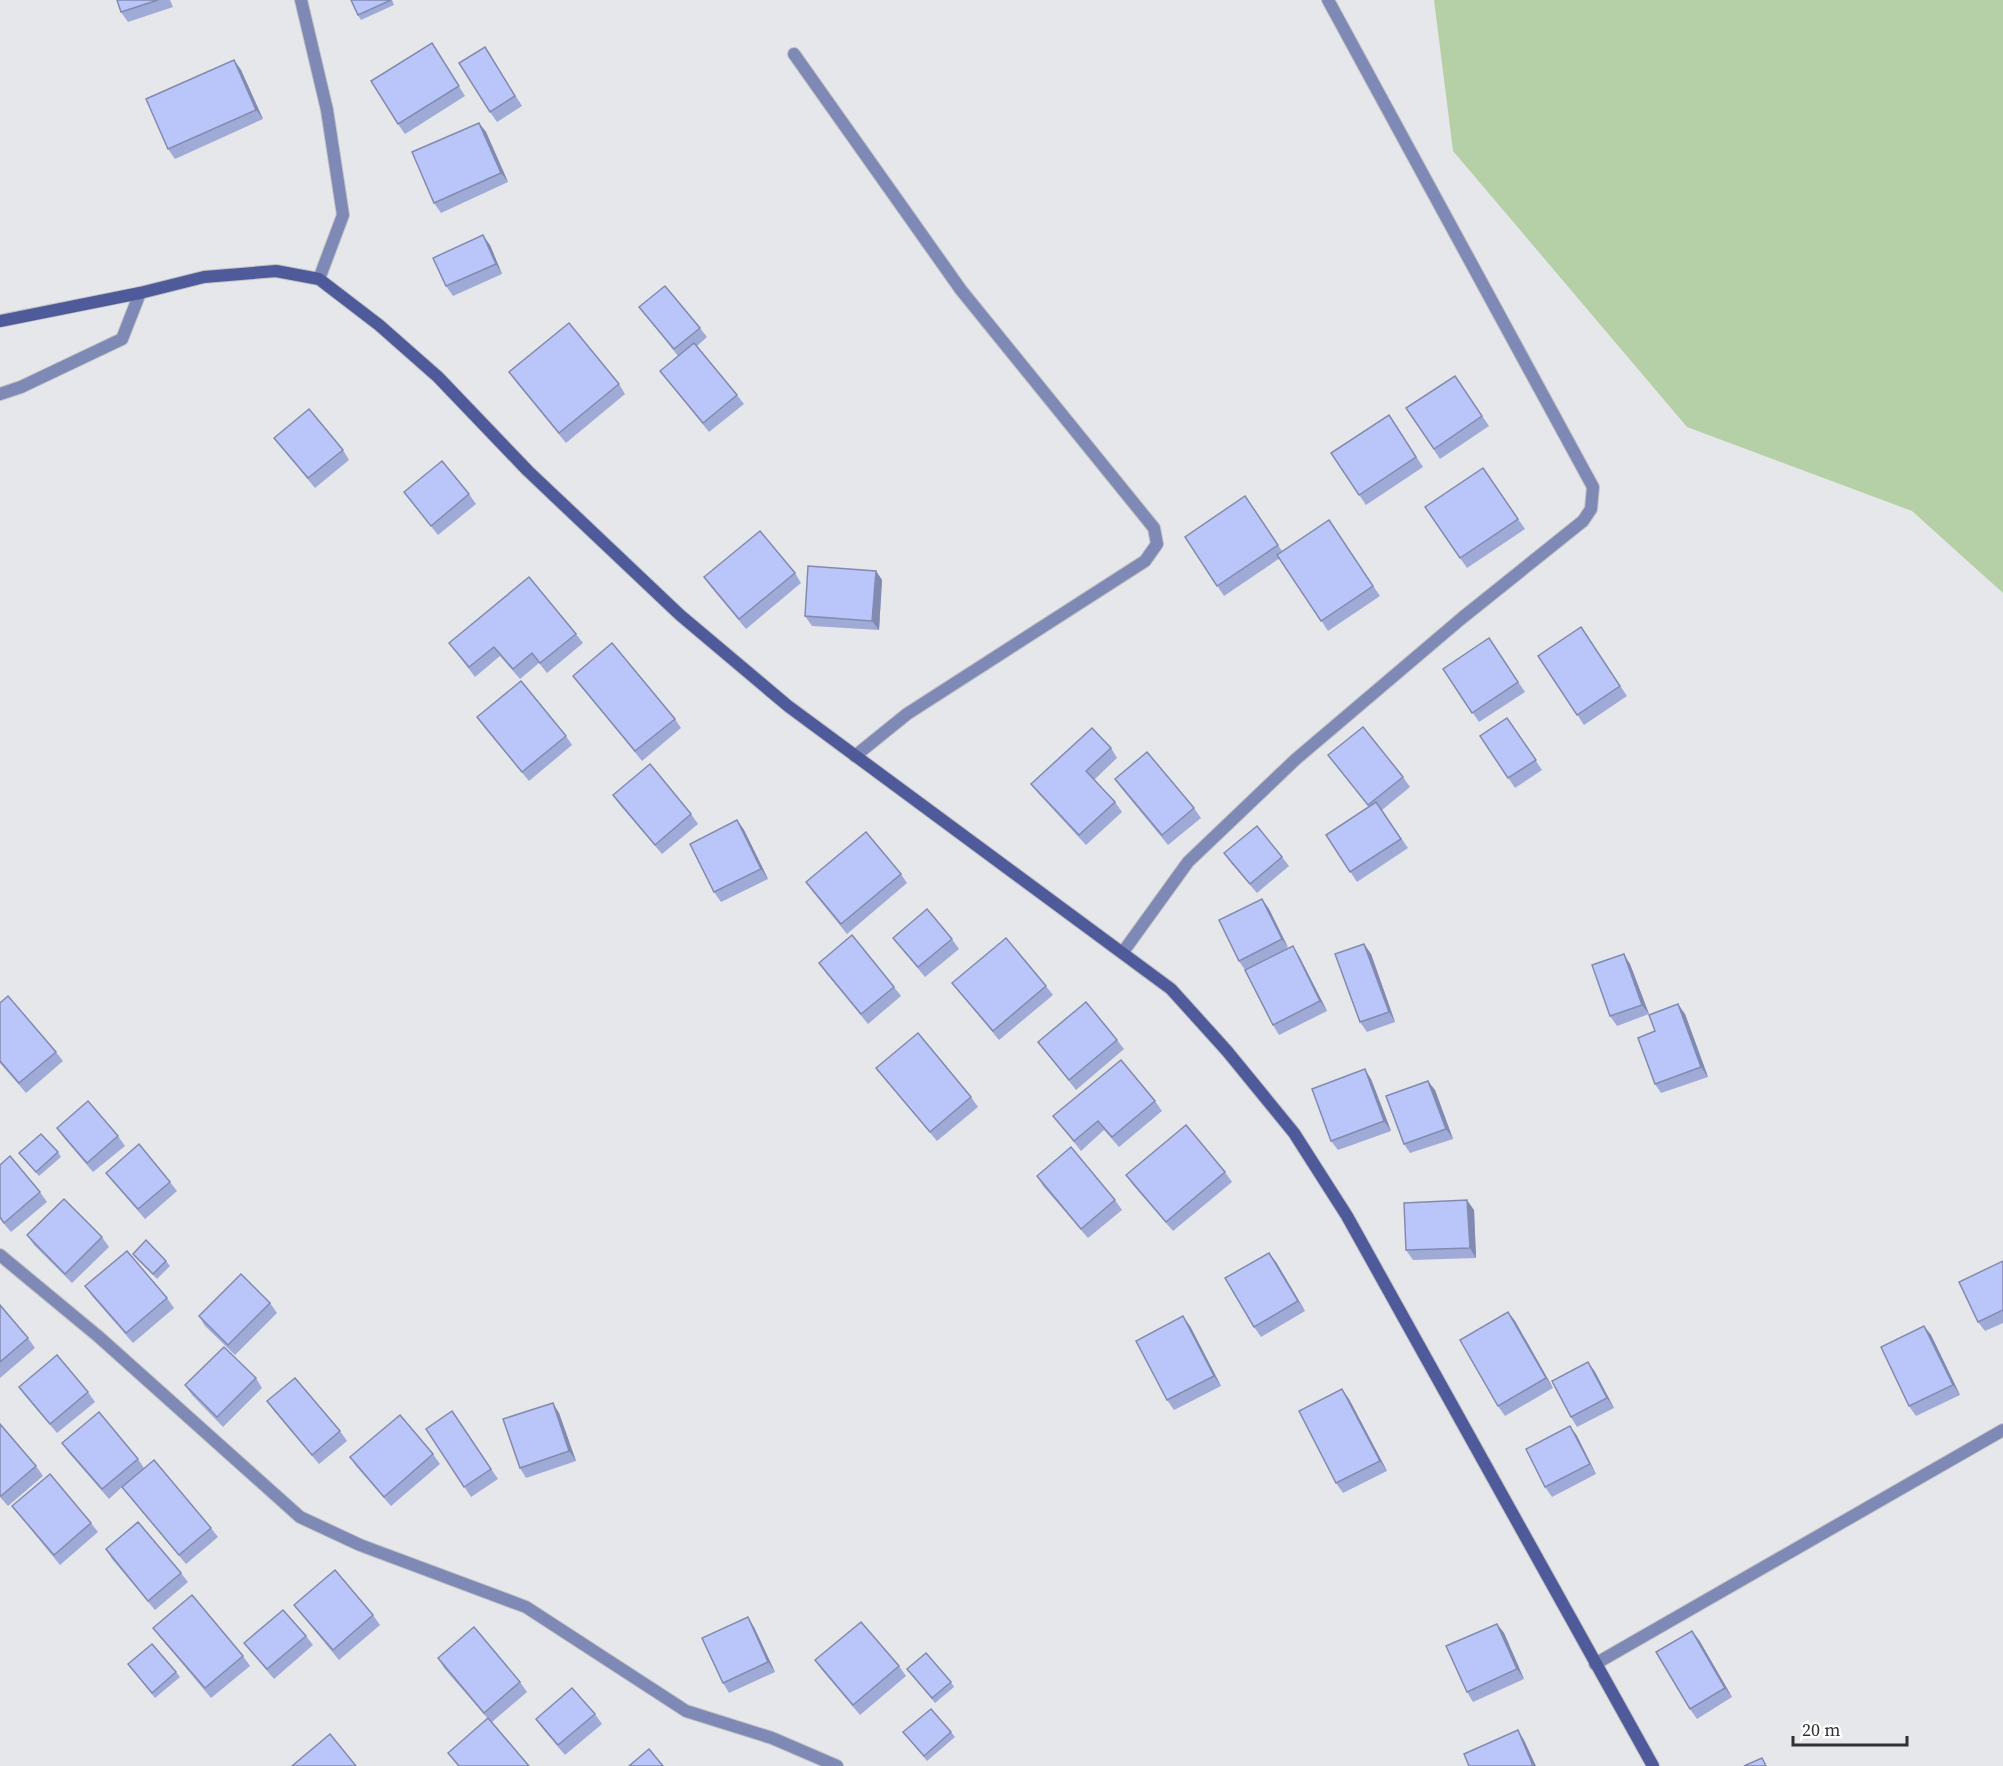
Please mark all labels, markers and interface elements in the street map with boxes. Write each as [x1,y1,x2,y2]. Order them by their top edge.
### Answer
scale bar [1793,1709,1907,1747]
text: 20 m [1802,1717,1840,1742]

